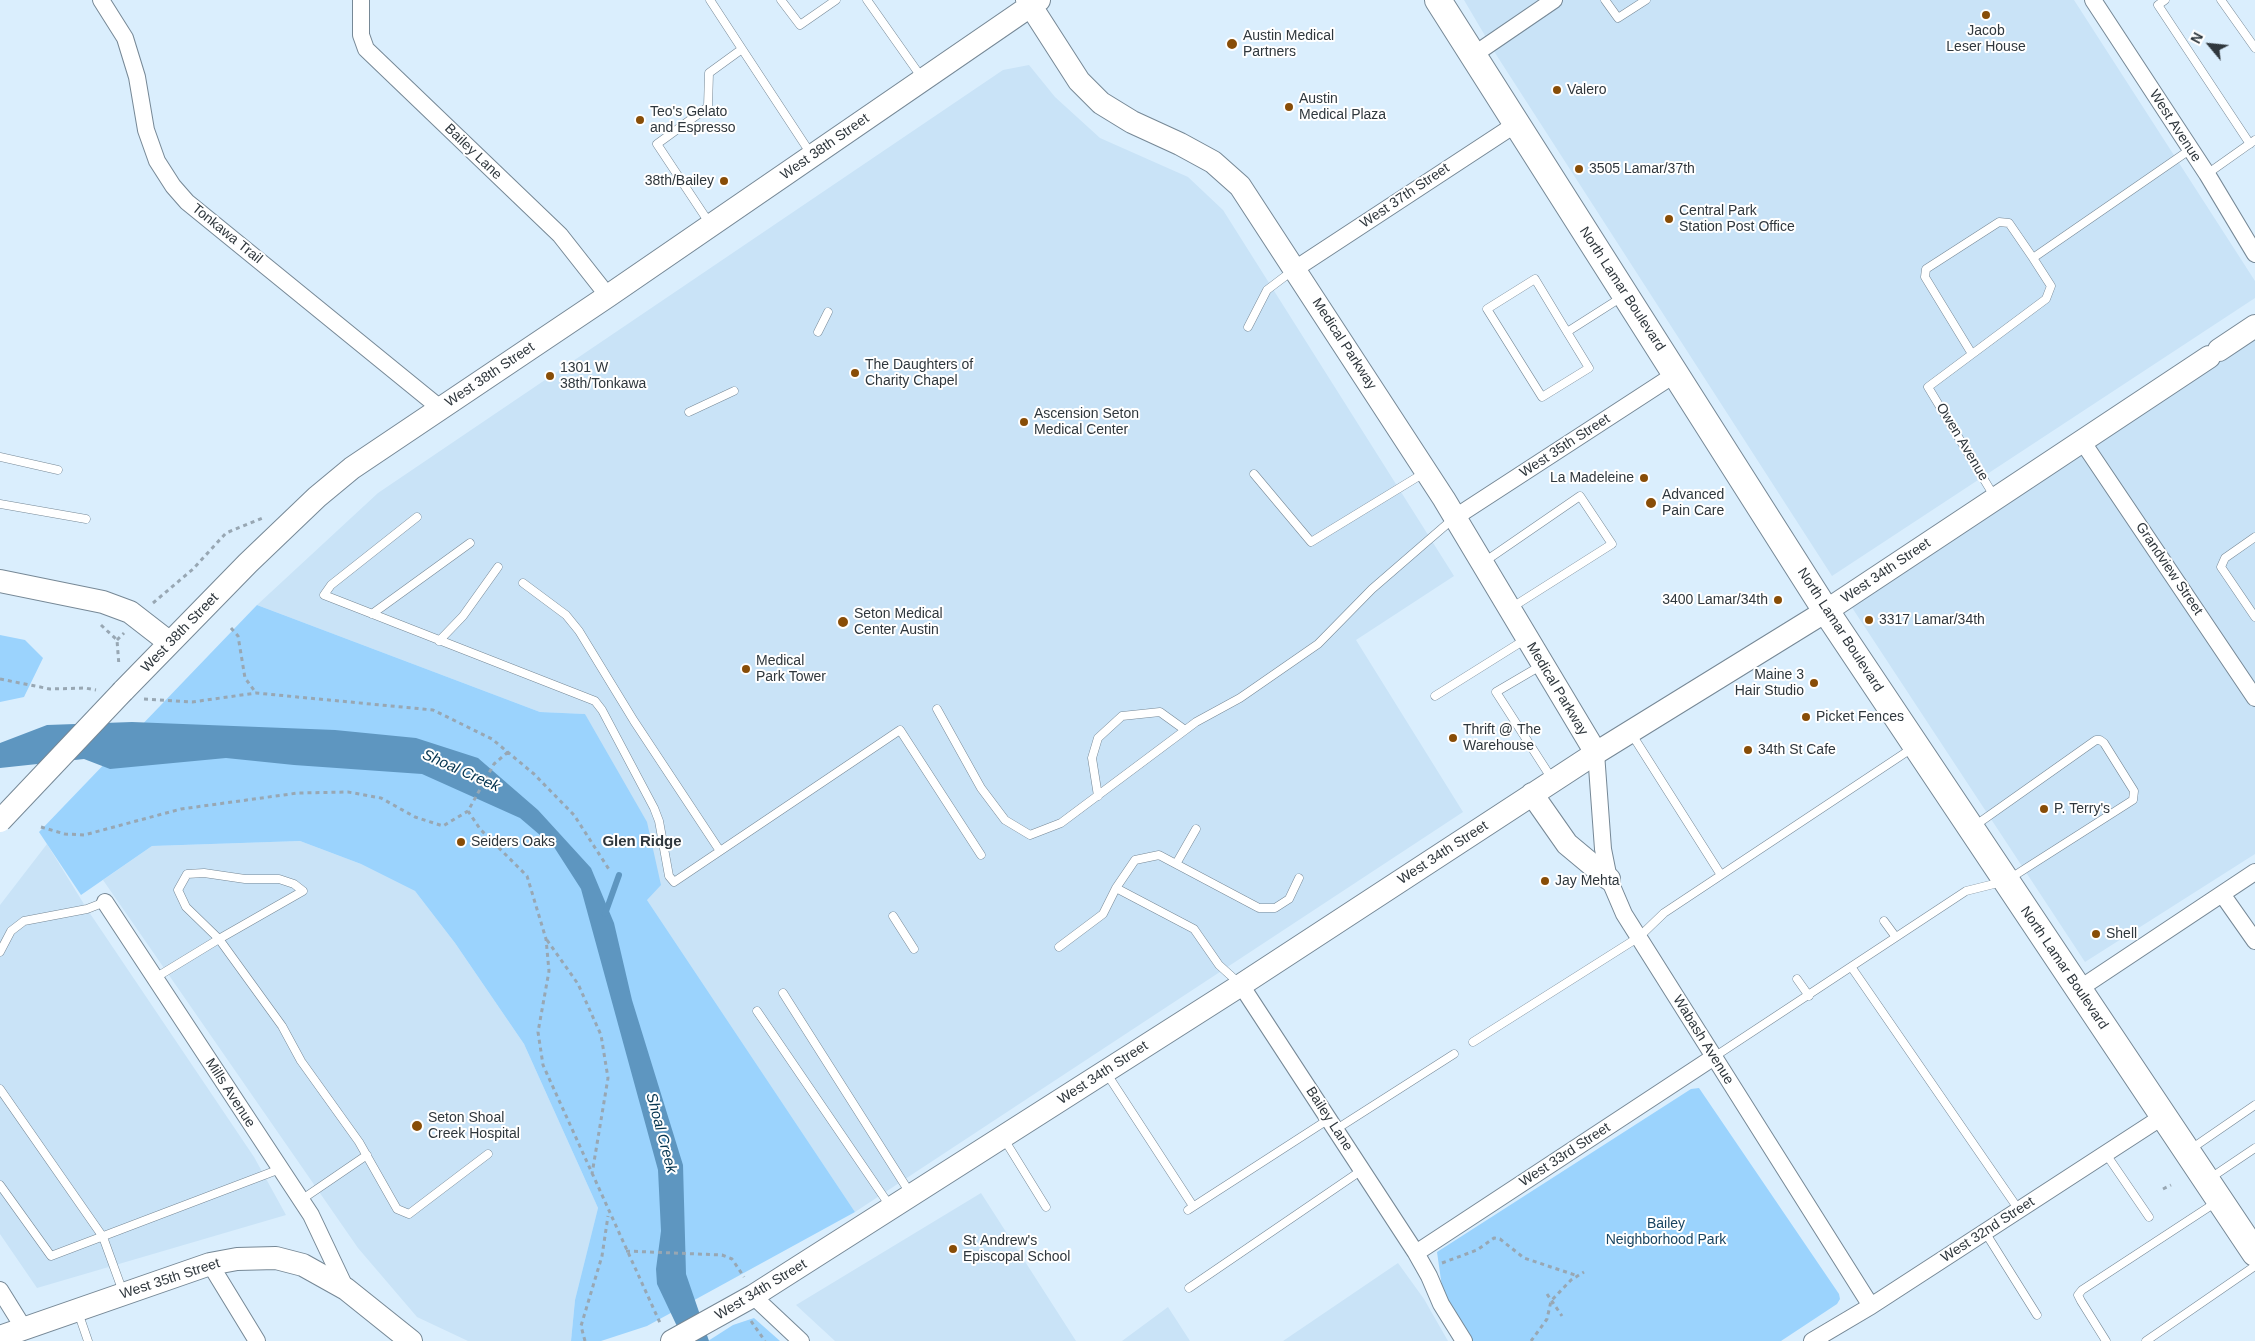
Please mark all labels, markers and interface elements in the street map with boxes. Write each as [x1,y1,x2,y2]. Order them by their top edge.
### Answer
marker: Jacob Leser House [1980,9,1992,21]
north arrow [2185,20,2235,70]
place label: Jacob Leser House [1946,23,2026,56]
place label: Austin Medical Partners [1243,28,1334,60]
text: N [2187,30,2206,46]
marker: Austin Medical Partners [1225,37,1239,51]
place label: Valero [1567,82,1606,98]
marker: Valero [1551,84,1563,96]
street label: West Avenue [2145,87,2205,165]
place label: Austin Medical Plaza [1299,91,1386,124]
marker: Austin Medical Plaza [1283,101,1295,113]
place label: Teo's Gelato and Espresso [650,104,736,136]
street label: West 38th Street [778,110,872,184]
marker: Teo's Gelato and Espresso [634,114,646,126]
street label: Bailey Lane [441,121,505,183]
street label: West 37th Street [1357,160,1453,232]
place label: 3505 Lamar/37th [1589,161,1695,177]
marker: 3505 Lamar/37th [1573,163,1585,175]
place label: 38th/Bailey [645,173,714,189]
marker: 38th/Bailey [718,175,730,187]
street label: Tonkawa Trail [188,200,266,268]
place label: Central Park Station Post Office [1679,203,1795,236]
marker: Central Park Station Post Office [1663,213,1675,225]
street label: North Lamar Boulevard [1576,224,1668,354]
street label: Medical Parkway [1308,295,1380,393]
street label: West 38th Street [442,339,538,411]
place label: The Daughters of Charity Chapel [865,357,973,390]
place label: 1301 W 38th/Tonkawa [560,360,646,392]
marker: The Daughters of Charity Chapel [849,367,861,379]
marker: 1301 W 38th/Tonkawa [544,370,556,382]
street label: Owen Avenue [1932,400,1992,484]
place label: Ascension Seton Medical Center [1034,406,1139,438]
street label: West 35th Street [1517,411,1613,481]
marker: Ascension Seton Medical Center [1018,416,1030,428]
place label: La Madeleine [1550,470,1634,486]
marker: La Madeleine [1638,472,1650,484]
place label: Advanced Pain Care [1662,487,1724,520]
marker: Advanced Pain Care [1644,496,1658,510]
street label: Grandview Street [2132,519,2206,619]
street label: West 34th Street [1838,535,1934,607]
street label: North Lamar Boulevard [1794,565,1886,695]
street label: West 38th Street [138,590,222,676]
place label: 3400 Lamar/34th [1662,592,1768,608]
marker: 3400 Lamar/34th [1772,594,1784,606]
place label: Seton Medical Center Austin [854,606,943,638]
place label: 3317 Lamar/34th [1879,612,1985,628]
marker: 3317 Lamar/34th [1863,614,1875,626]
marker: Seton Medical Center Austin [836,615,850,629]
street label: Medical Parkway [1523,639,1591,739]
place label: Medical Park Tower [756,653,826,686]
marker: Medical Park Tower [740,663,752,675]
place label: Maine 3 Hair Studio [1735,667,1804,700]
marker: Maine 3 Hair Studio [1808,677,1820,689]
place label: Picket Fences [1816,709,1904,725]
marker: Picket Fences [1800,711,1812,723]
place label: Thrift @ The Warehouse [1463,722,1541,754]
marker: Thrift @ The Warehouse [1447,732,1459,744]
place label: 34th St Cafe [1758,742,1836,758]
marker: 34th St Cafe [1742,744,1754,756]
water label: Shoal Creek [420,746,502,796]
place label: P. Terry's [2054,801,2110,817]
marker: P. Terry's [2038,803,2050,815]
street label: West 34th Street [1395,818,1491,888]
district label: Glen Ridge [602,833,682,851]
place label: Seiders Oaks [471,834,555,850]
marker: Seiders Oaks [455,836,467,848]
place label: Jay Mehta [1555,873,1620,889]
marker: Jay Mehta [1539,875,1551,887]
street label: North Lamar Boulevard [2017,903,2111,1033]
place label: Shell [2106,926,2137,942]
marker: Shell [2090,928,2102,940]
street label: Wabash Avenue [1669,992,1737,1088]
street label: West 34th Street [1055,1038,1151,1108]
street label: Mills Avenue [201,1055,259,1131]
street label: Bailey Lane [1302,1084,1356,1154]
water label: Shoal Creek [642,1091,680,1175]
place label: Seton Shoal Creek Hospital [428,1110,520,1142]
marker: Seton Shoal Creek Hospital [410,1119,424,1133]
street label: West 33rd Street [1516,1119,1614,1191]
street label: West 32nd Street [1938,1194,2038,1266]
park label: Bailey Neighborhood Park [1606,1216,1726,1248]
place label: St Andrew's Episcopal School [963,1233,1070,1266]
marker: St Andrew's Episcopal School [947,1243,959,1255]
street label: West 35th Street [118,1255,222,1303]
street label: West 34th Street [712,1256,810,1324]

